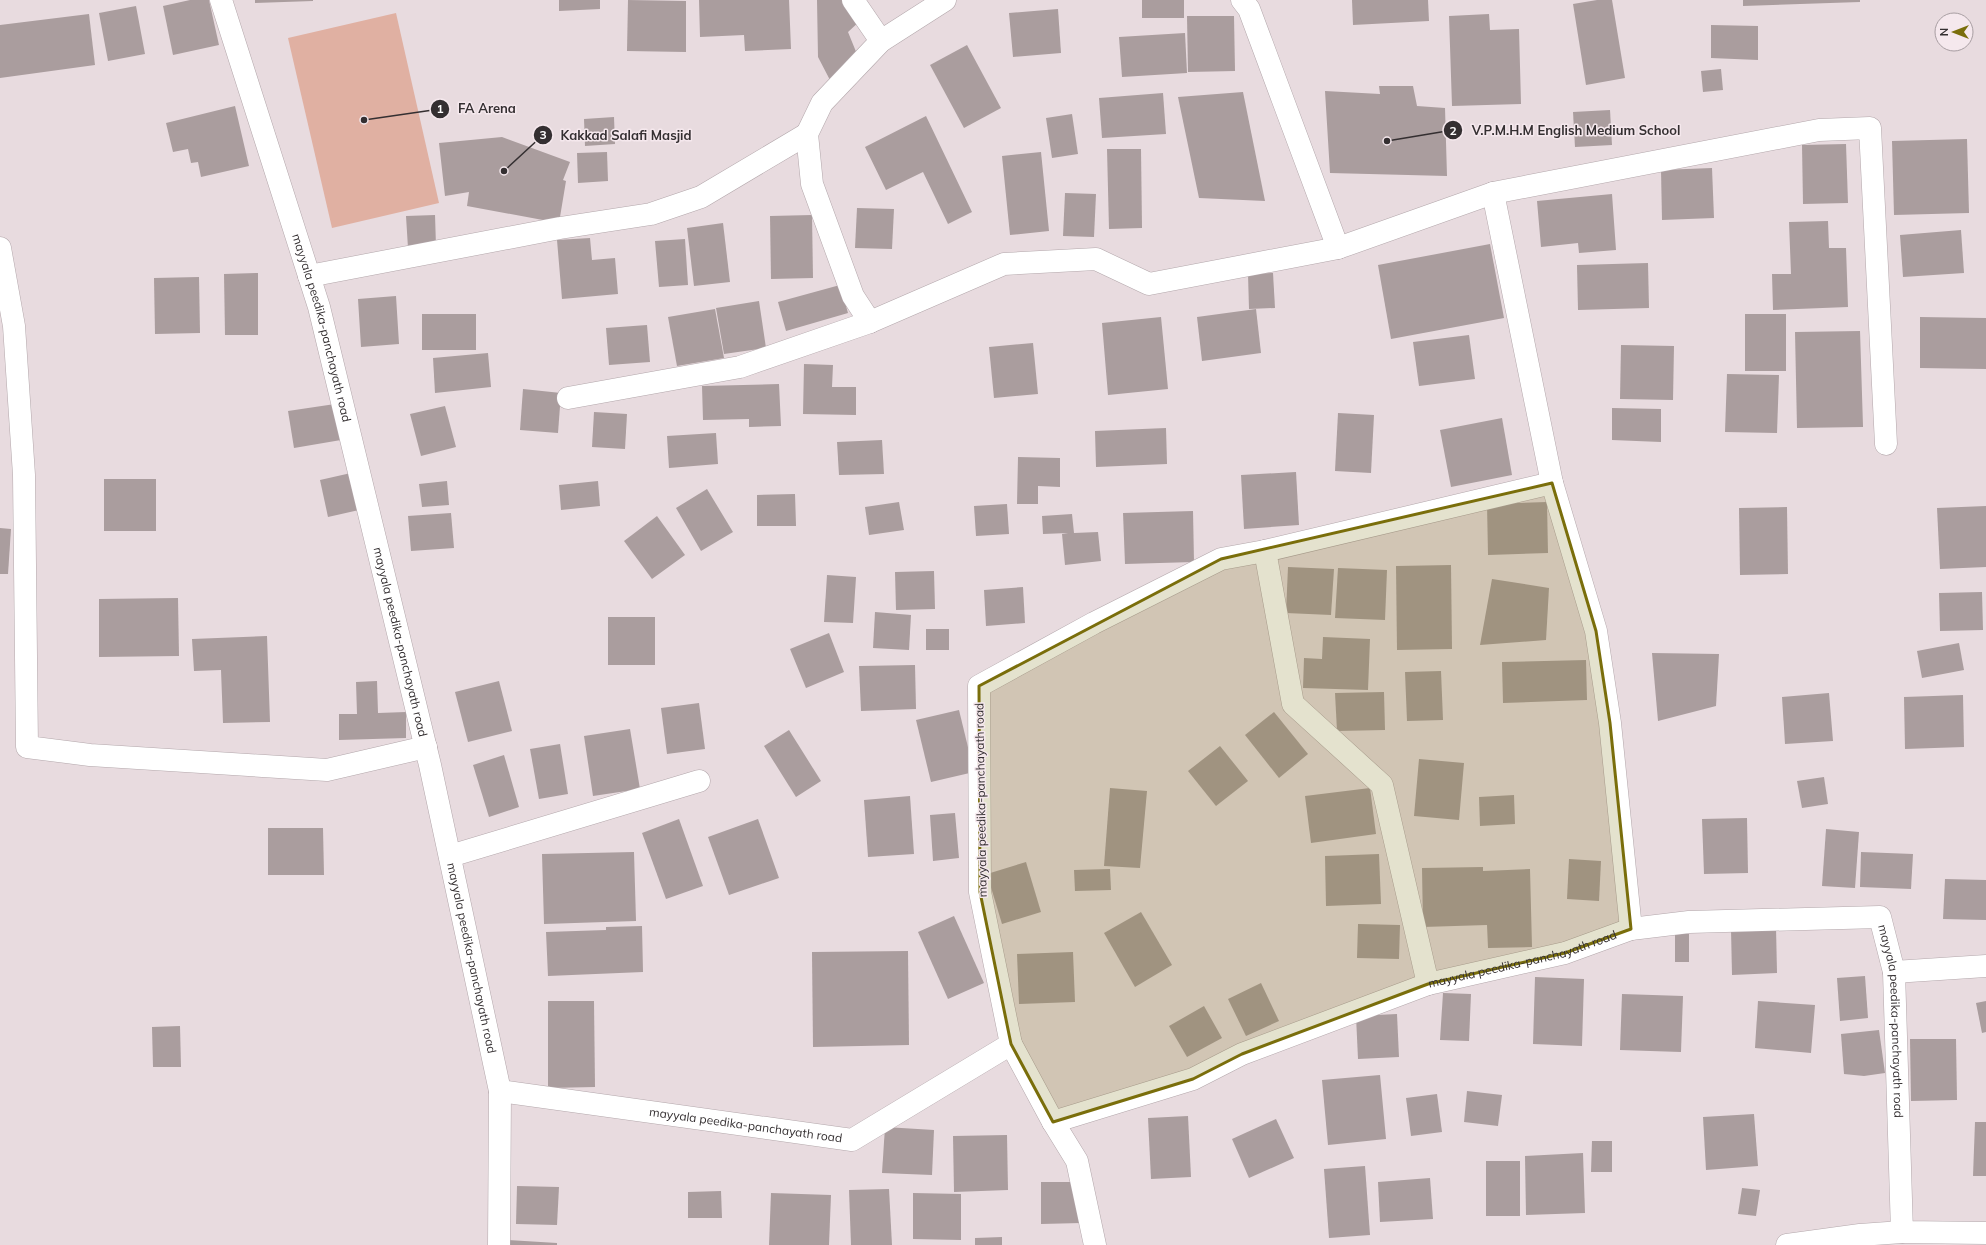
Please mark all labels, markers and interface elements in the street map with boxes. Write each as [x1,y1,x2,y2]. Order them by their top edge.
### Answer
north arrow [1934,12,1974,52]
text: N [1937,28,1951,36]
callout: FA Arena [430,96,524,121]
text: FA Arena [458,100,516,116]
text: 1 [436,101,444,116]
callout: V.P.M.H.M English Medium School [1443,118,1688,143]
text: V.P.M.H.M English Medium School [1471,122,1680,138]
callout: Kakkad Salafi Masjid [533,123,700,148]
text: 2 [1449,123,1457,138]
text: 3 [539,127,547,142]
text: Kakkad Salafi Masjid [560,127,692,143]
street label: mayyala peedika-panchayath road [289,232,355,423]
street label: mayyala peedika-panchayath road [370,546,431,738]
street label: mayyala peedika-panchayath road [971,703,990,897]
street label: mayyala peedika-panchayath road [444,861,500,1055]
street label: mayyala peedika-panchayath road [1875,923,1906,1118]
street label: mayyala peedika-panchayath road [1426,927,1619,991]
street label: mayyala peedika-panchayath road [648,1104,843,1146]

